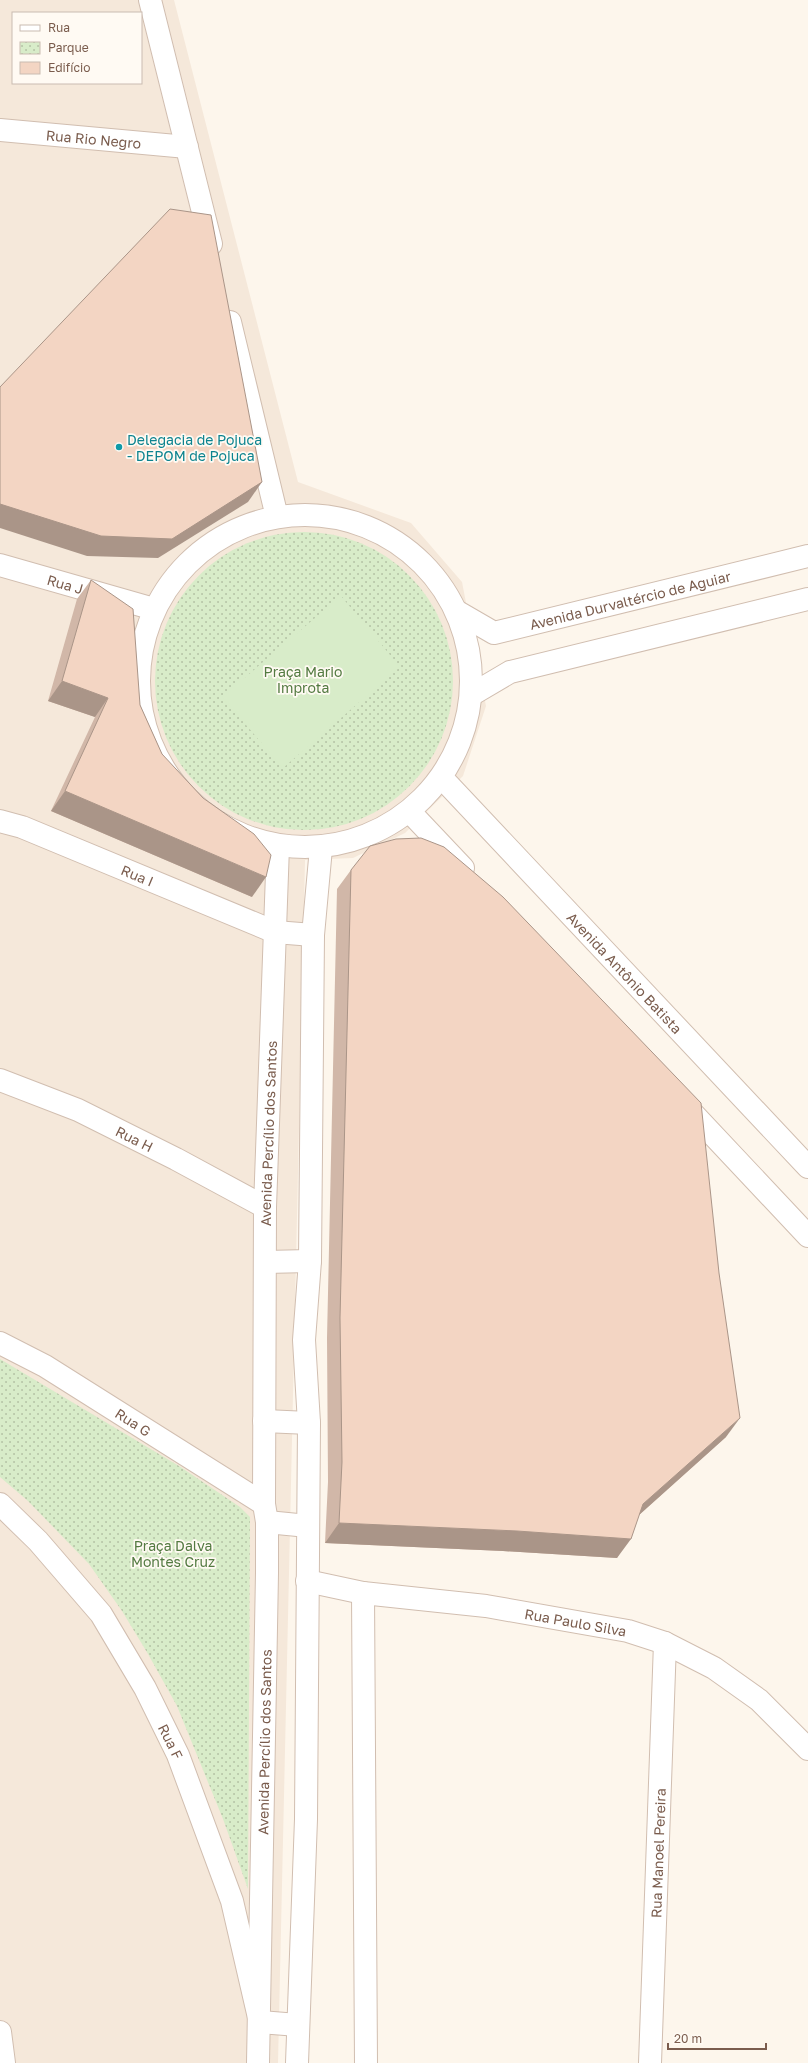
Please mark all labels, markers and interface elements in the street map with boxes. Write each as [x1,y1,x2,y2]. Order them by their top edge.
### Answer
legend [12,12,142,84]
text: Rua [48,20,70,35]
text: Parque [48,40,89,55]
text: Edifício [48,60,90,75]
street label: Rua Rio Negro [45,126,142,151]
place label: Delegacia de Pojuca - DEPOM de Pojuca [127,431,262,464]
marker: Delegacia de Pojuca - DEPOM de Pojuca [114,442,124,452]
street label: Avenida Durvaltércio de Aguiar [528,567,733,632]
street label: Rua J [45,570,85,597]
park label: Praça Mario Improta [263,663,343,696]
street label: Rua I [119,861,156,889]
street label: Avenida Antônio Batista [564,908,686,1037]
street label: Avenida Percílio dos Santos [256,1040,279,1226]
street label: Rua H [113,1122,156,1155]
street label: Rua G [112,1404,155,1439]
park label: Praça Dalva Montes Cruz [131,1537,215,1570]
street label: Rua Paulo Silva [523,1604,628,1639]
street label: Avenida Percílio dos Santos [254,1649,274,1835]
street label: Rua F [155,1721,187,1762]
street label: Rua Manoel Pereira [647,1788,668,1918]
scale bar [668,2025,766,2051]
text: 20 m [674,2031,702,2046]

